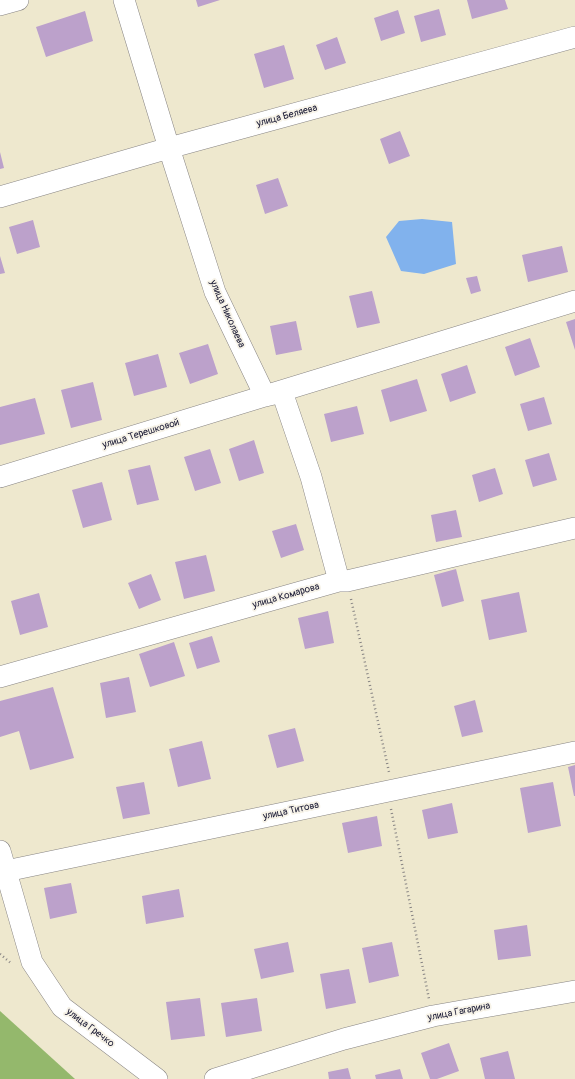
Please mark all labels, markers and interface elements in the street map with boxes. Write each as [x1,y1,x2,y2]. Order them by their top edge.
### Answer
street label: улица Беляева [255,102,319,130]
street label: улица Николаева [207,278,247,350]
street label: улица Терешковой [101,417,181,451]
street label: улица Комарова [251,581,321,611]
street label: улица Титова [262,799,320,823]
street label: улица Гагарина [427,1000,491,1024]
street label: улица Гречко [64,1006,116,1050]

